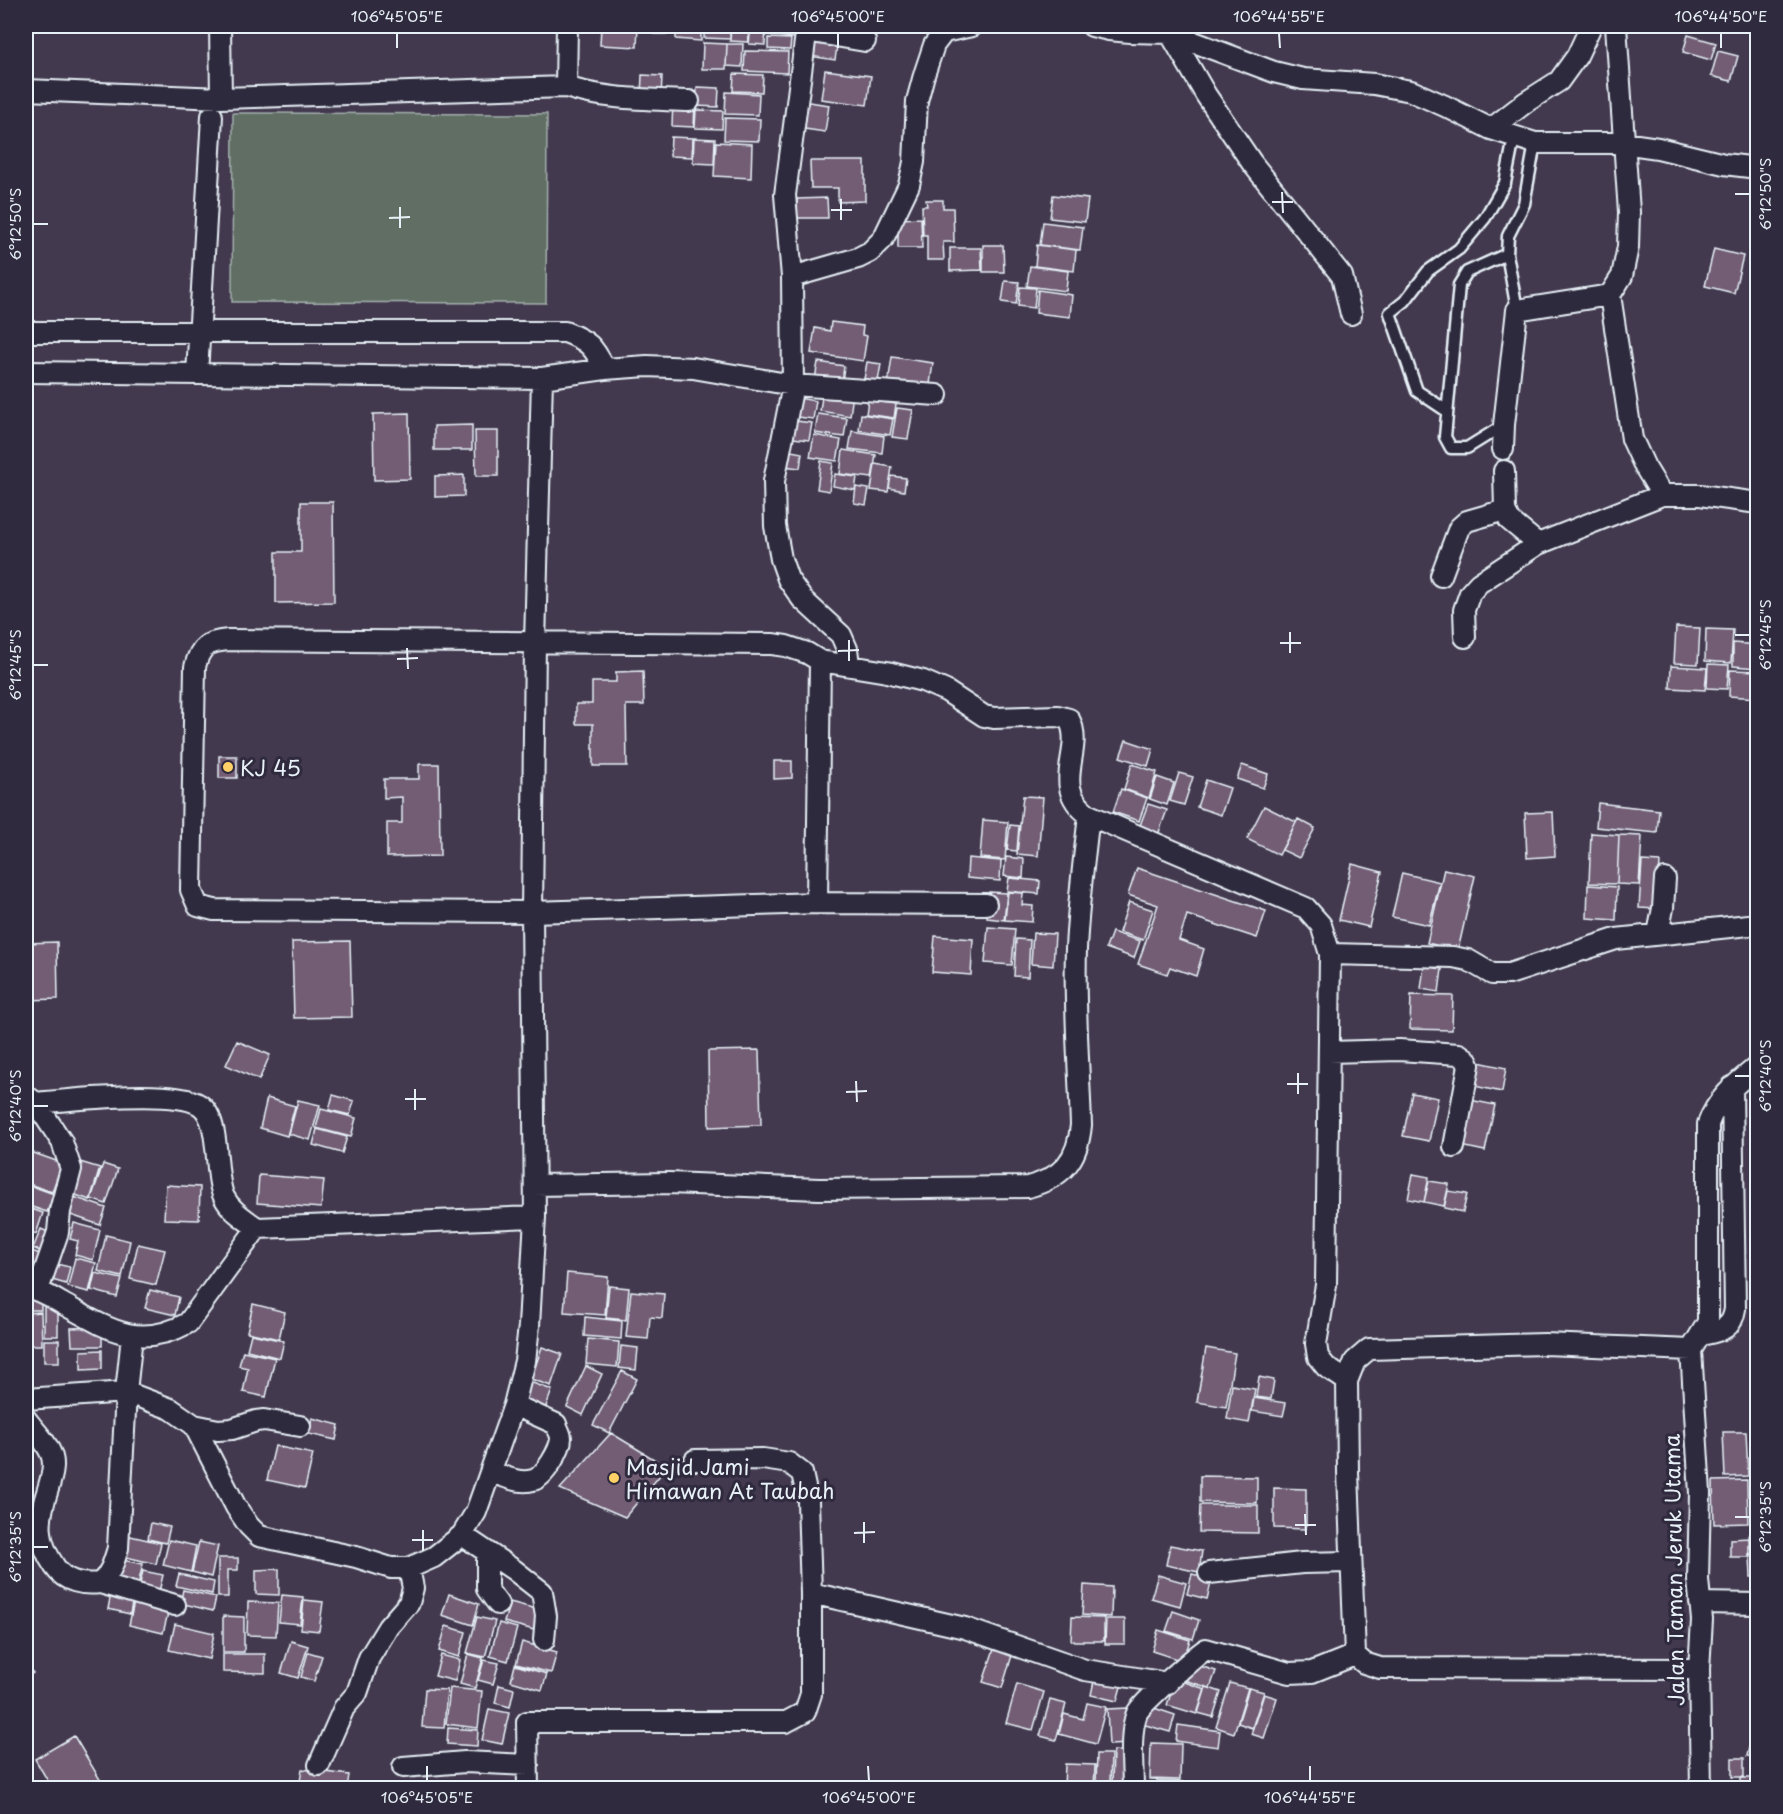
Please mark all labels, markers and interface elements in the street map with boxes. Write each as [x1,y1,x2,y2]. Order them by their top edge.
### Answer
text: 106°45'05"E [351,4,443,27]
text: 106°45'00"E [791,4,885,27]
text: 106°44'55"E [1233,4,1325,27]
text: 106°44'50"E [1674,4,1768,27]
text: 6°12'50"S [1753,158,1776,230]
text: 6°12'50"S [3,188,26,260]
text: 6°12'45"S [1753,599,1776,671]
text: 6°12'45"S [3,629,26,701]
place label: KJ 45 [240,751,301,783]
marker: KJ 45 [221,760,235,774]
text: 6°12'40"S [1753,1039,1776,1113]
text: 6°12'40"S [3,1069,26,1143]
street label: Jalan Taman Jeruk Utama [1655,1433,1691,1706]
place label: Masjid Jami Himawan At Taubah [626,1450,835,1506]
marker: Masjid Jami Himawan At Taubah [607,1471,621,1485]
text: 6°12'35"S [1753,1481,1776,1553]
text: 6°12'35"S [3,1511,26,1583]
text: 106°45'05"E [381,1785,473,1808]
text: 106°45'00"E [822,1785,916,1808]
text: 106°44'55"E [1264,1785,1356,1808]

